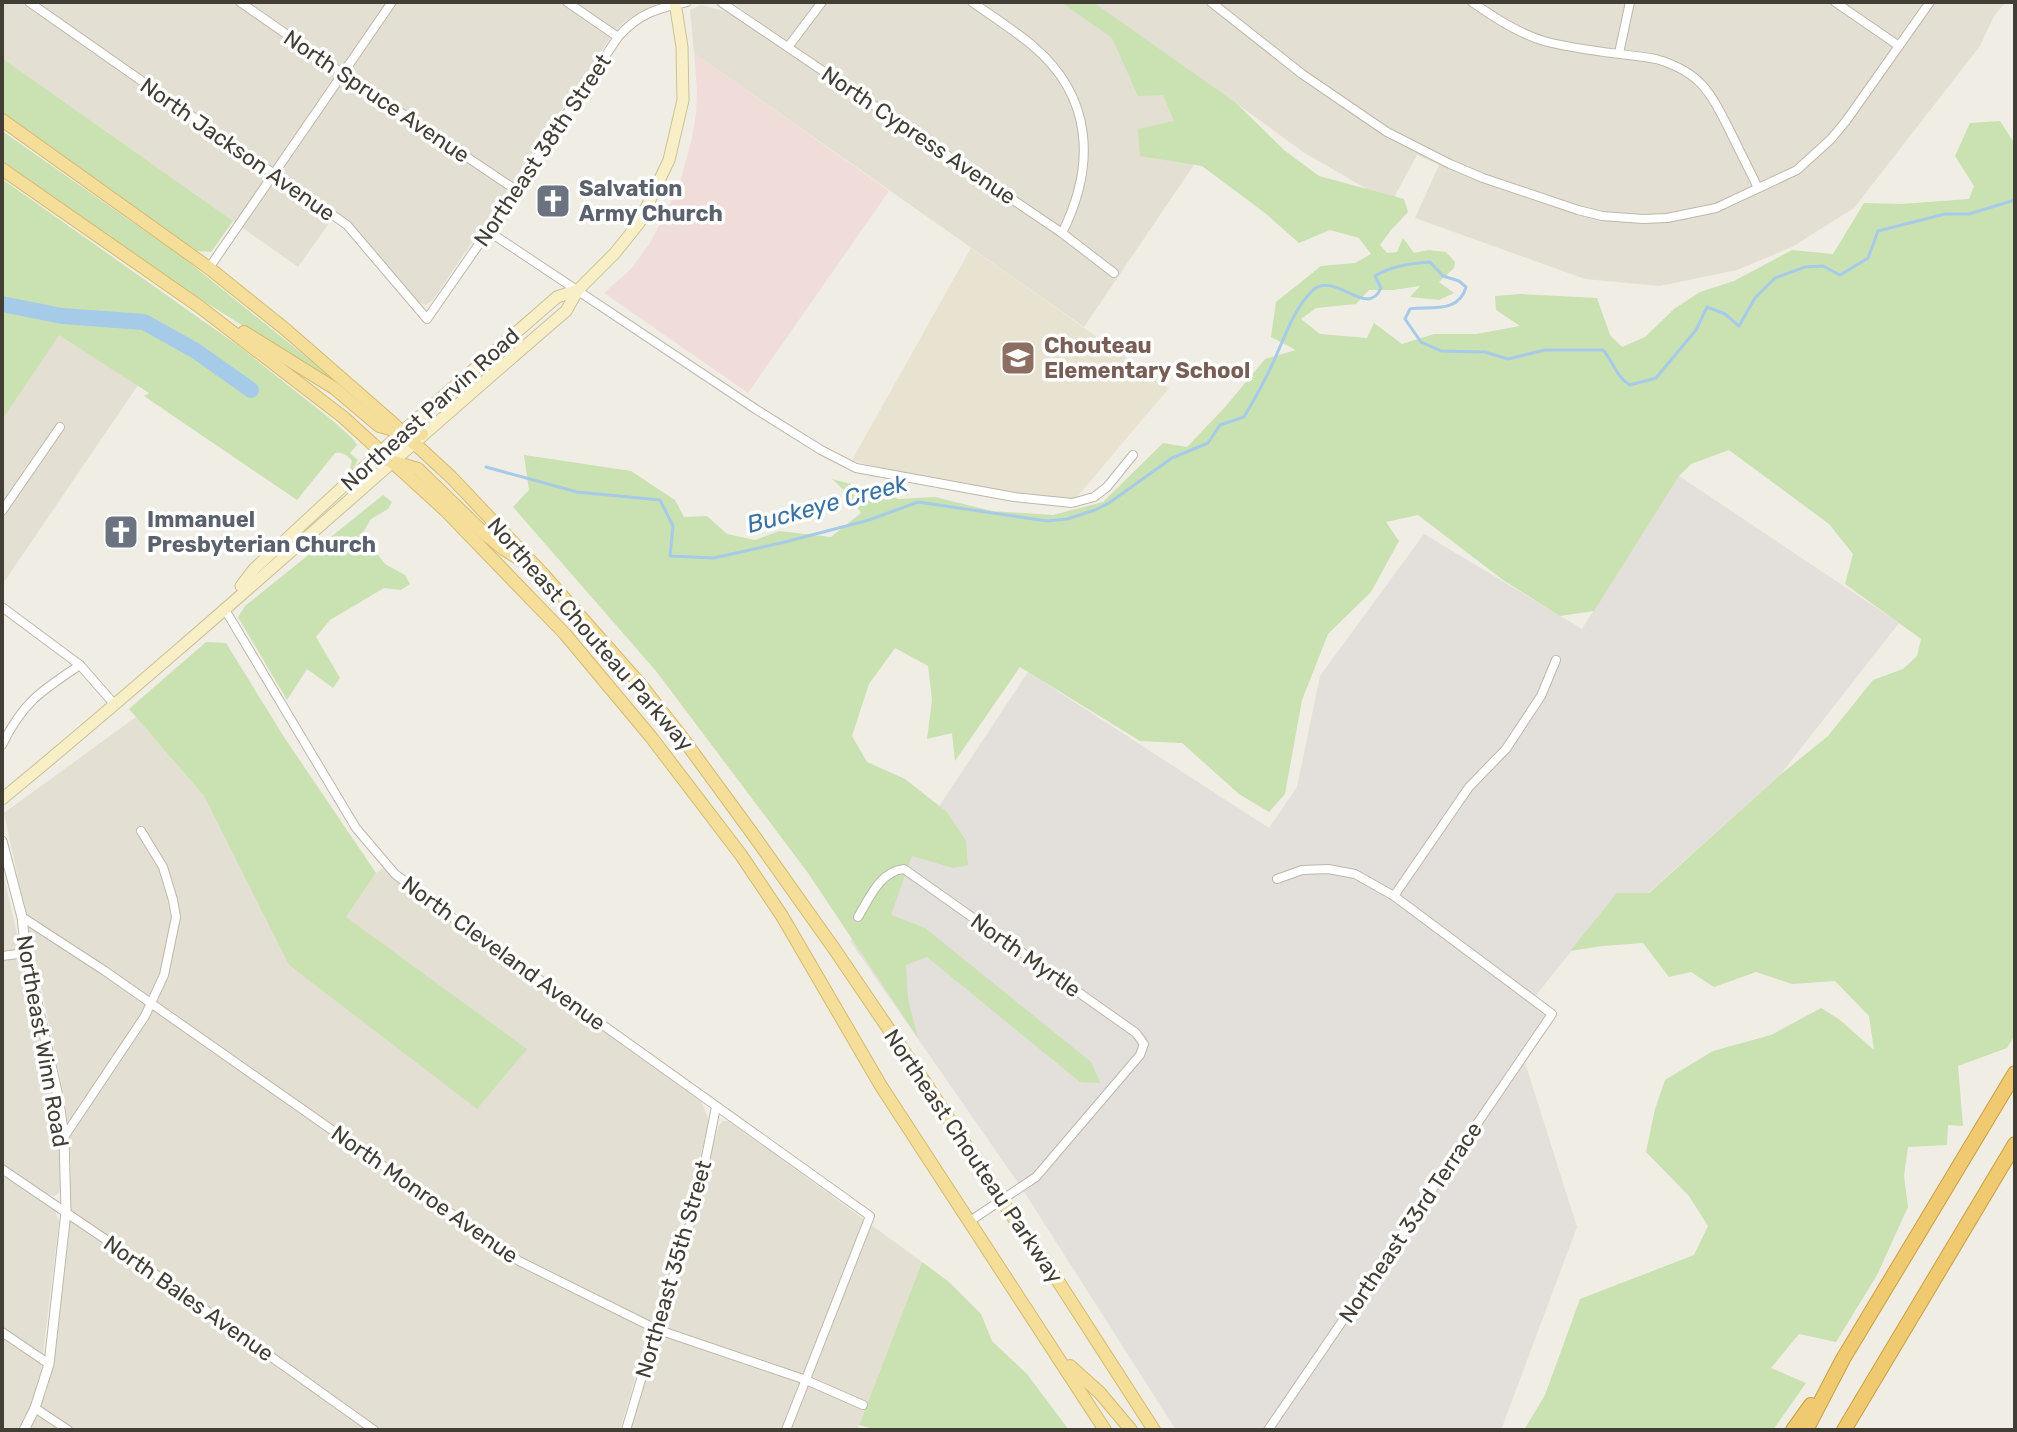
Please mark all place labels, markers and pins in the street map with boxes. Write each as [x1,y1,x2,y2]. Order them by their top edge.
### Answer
place label: Salvation Army Church [579,175,723,227]
church icon: Salvation Army Church [534,182,572,220]
place label: Chouteau Elementary School [1044,332,1250,384]
school or university icon: Chouteau Elementary School [999,339,1037,377]
place label: Immanuel Presbyterian Church [147,506,376,558]
church icon: Immanuel Presbyterian Church [102,513,140,551]

